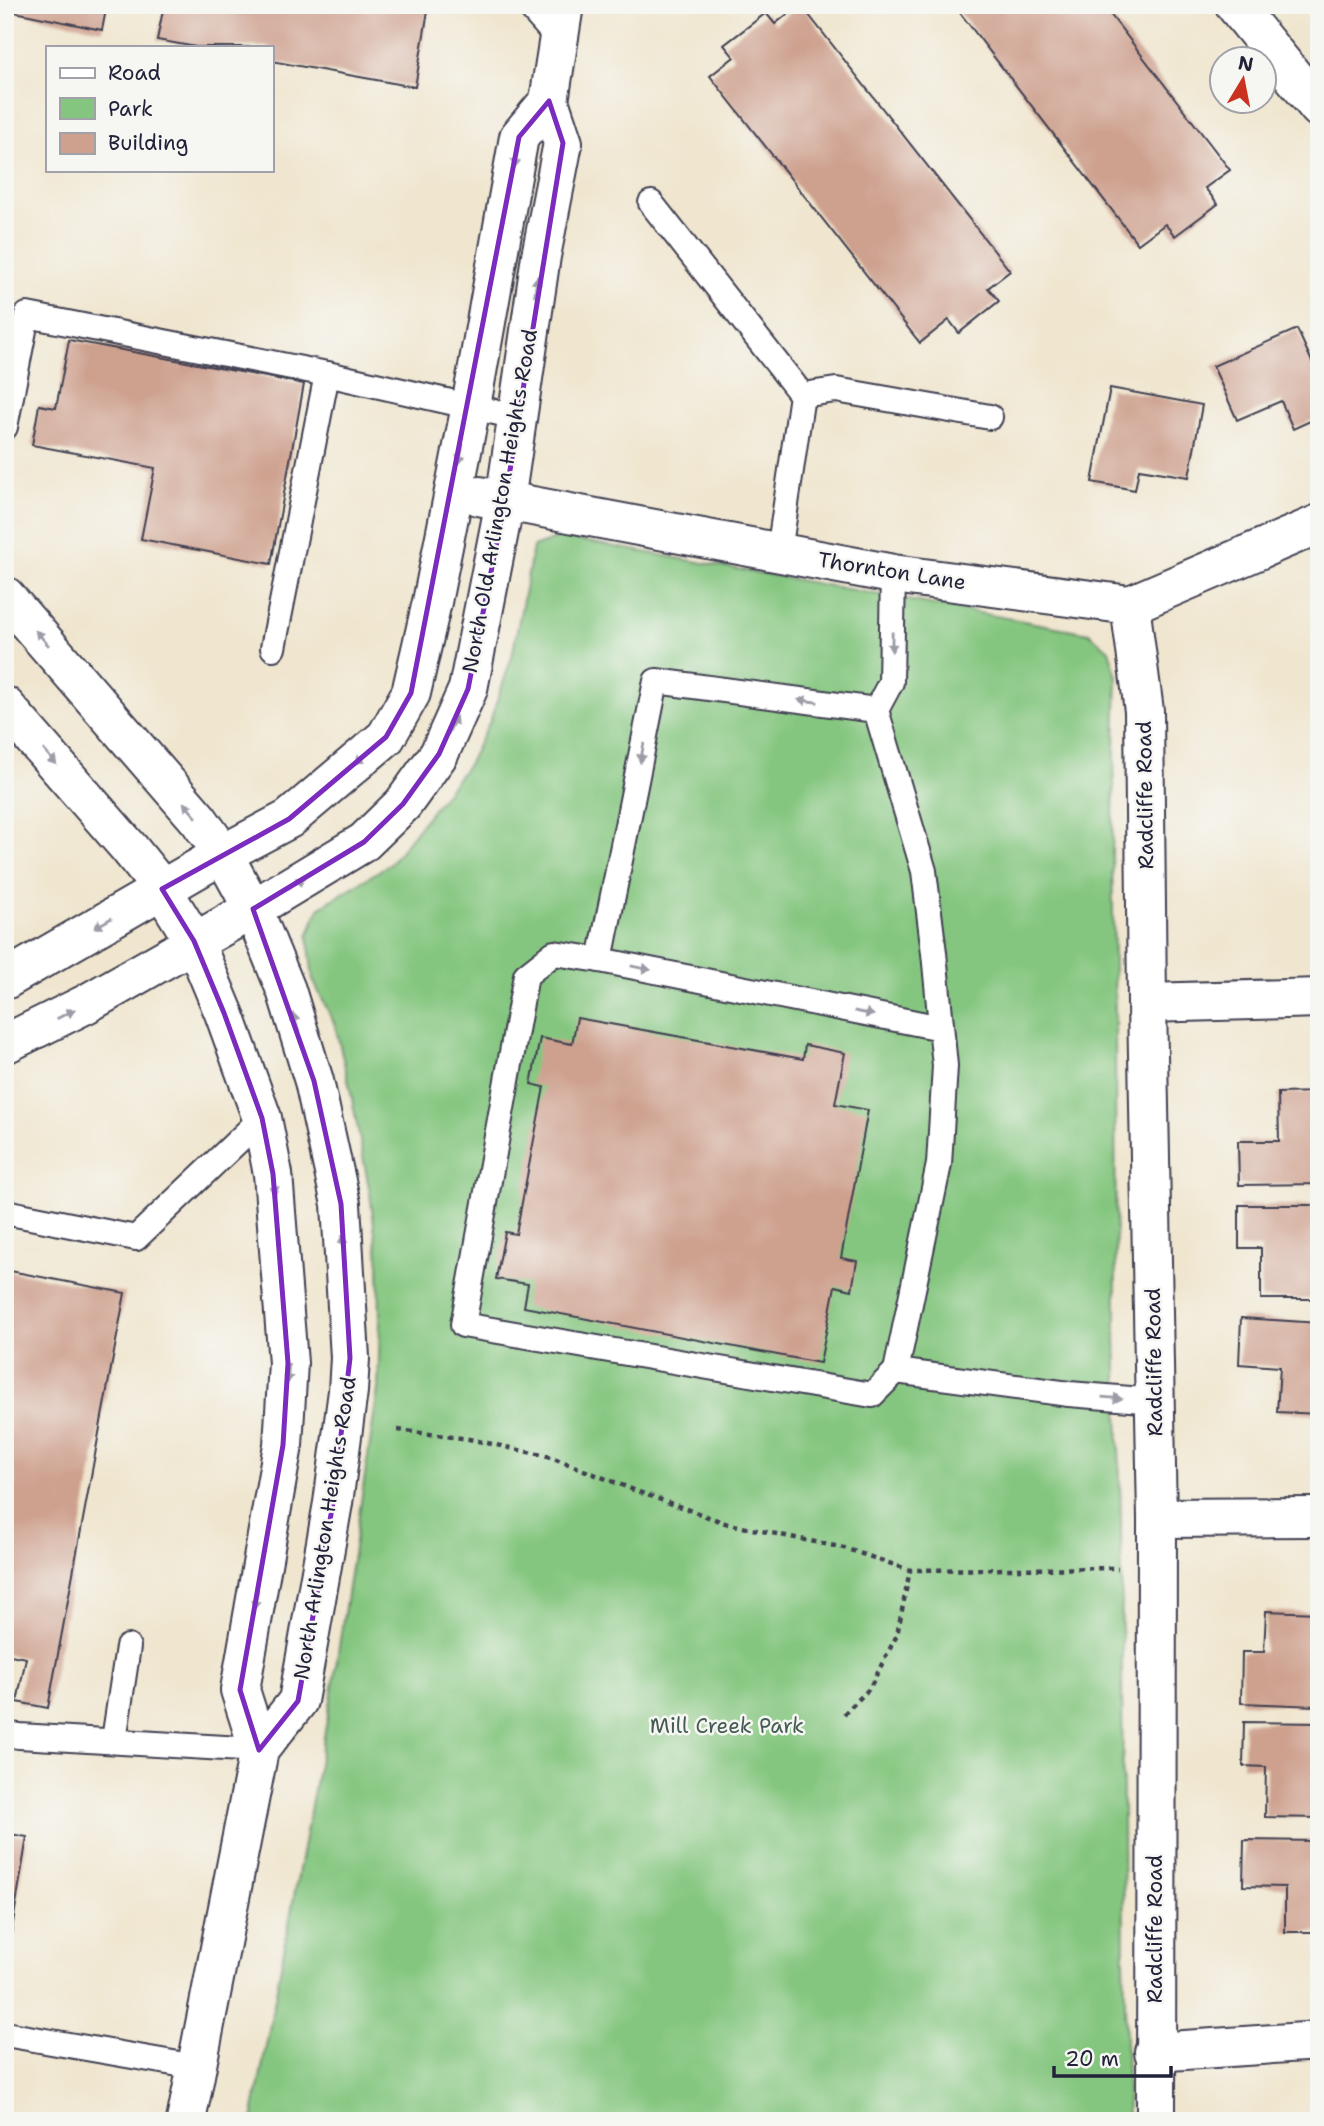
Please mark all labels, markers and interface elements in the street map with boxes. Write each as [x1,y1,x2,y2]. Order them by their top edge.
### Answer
legend [46,46,273,172]
north arrow [1208,46,1278,116]
text: N [1236,50,1255,77]
text: Road [108,59,161,87]
text: Park [108,95,153,123]
text: Building [108,129,188,157]
one-way arrow [510,147,521,169]
one-way arrow [531,275,542,297]
street label: North Old Arlington Heights Road [456,327,544,675]
one-way arrow [456,443,467,465]
street label: Thornton Lane [816,545,968,597]
one-way arrow [34,629,50,647]
one-way arrow [886,631,898,653]
one-way arrow [797,695,819,706]
one-way arrow [446,715,458,735]
street label: Radcliffe Road [1130,720,1160,870]
one-way arrow [636,742,647,764]
one-way arrow [42,748,58,766]
one-way arrow [354,749,371,764]
one-way arrow [183,802,198,819]
one-way arrow [286,877,305,889]
one-way arrow [93,917,113,929]
one-way arrow [630,963,652,974]
one-way arrow [853,1007,875,1018]
one-way arrow [56,1008,76,1019]
one-way arrow [291,1013,301,1034]
one-way arrow [269,1174,280,1196]
one-way arrow [338,1234,349,1256]
street label: Radcliffe Road [1139,1287,1169,1437]
one-way arrow [282,1363,293,1385]
street label: North Arlington Heights Road [287,1374,363,1682]
one-way arrow [1101,1393,1123,1404]
one-way arrow [250,1588,261,1610]
park label: Mill Creek Park [650,1712,804,1740]
street label: Radcliffe Road [1141,1855,1169,2003]
scale bar [1054,2035,1172,2079]
text: 20 m [1065,2045,1119,2073]

